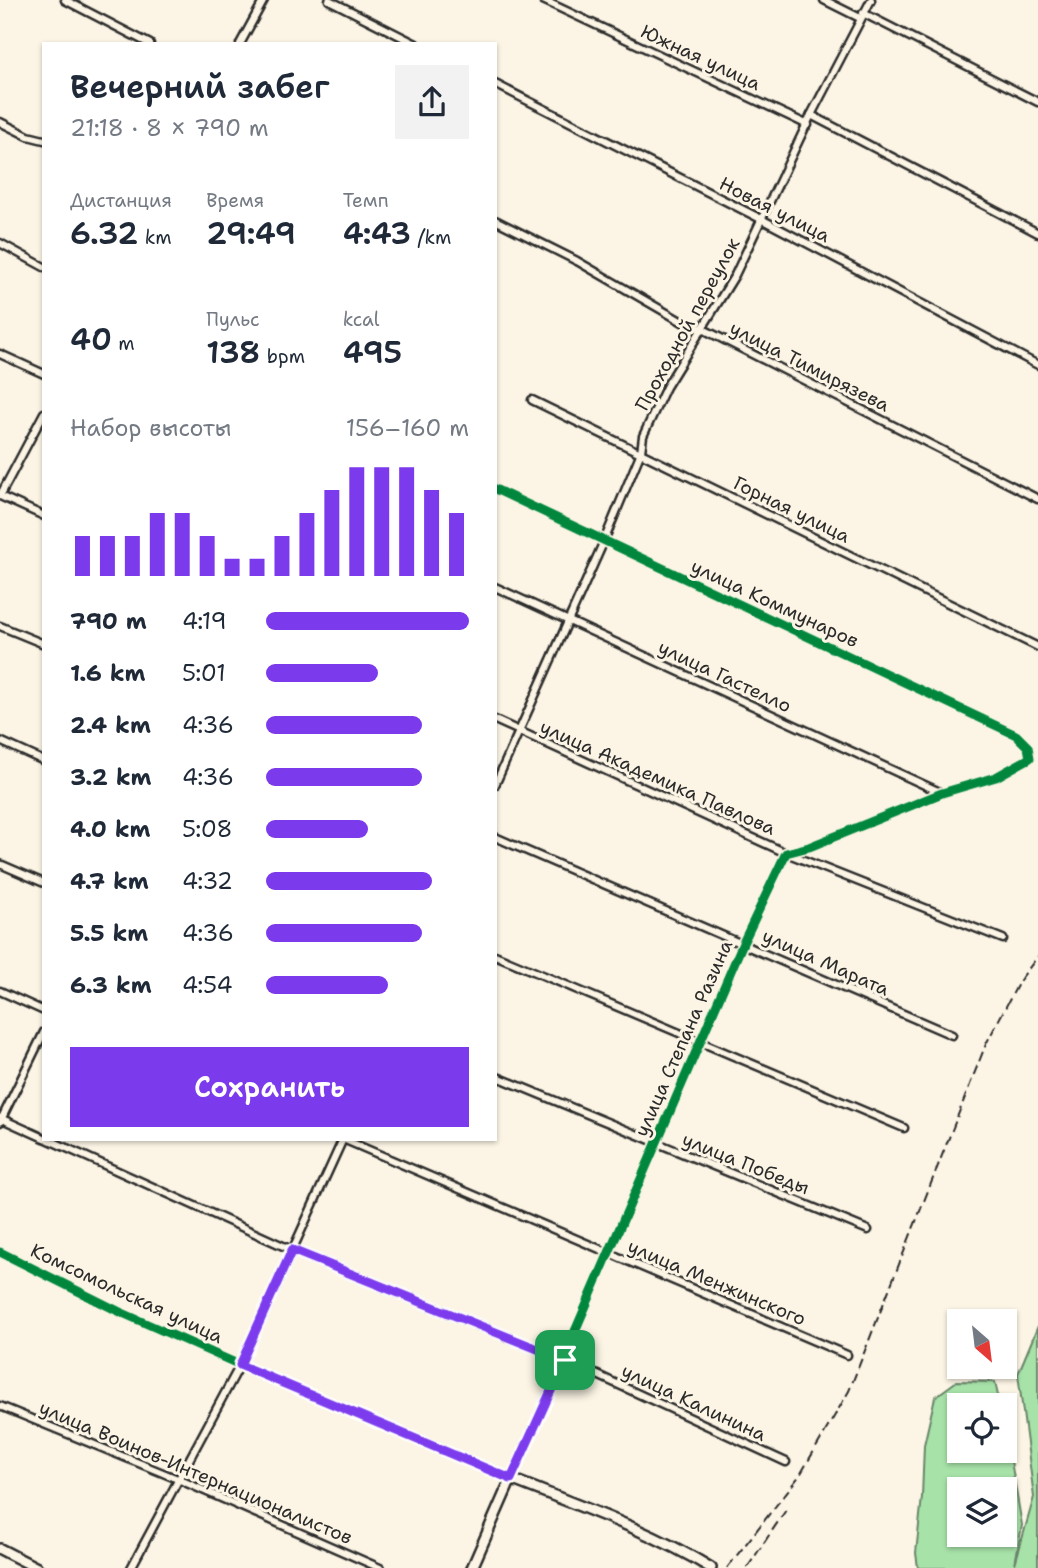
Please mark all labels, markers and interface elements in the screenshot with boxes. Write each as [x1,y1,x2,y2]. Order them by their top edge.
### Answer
street label: Южная улица [637,19,765,96]
text: Вечерний забег [70,65,330,108]
button: share [395,65,469,139]
text: 21:18 · 8 × 790 m [70,113,269,143]
street label: Новая улица [715,171,835,248]
text: Дистанция [70,188,172,213]
text: Время [206,188,264,213]
text: Темп [343,188,389,213]
text: 6.32 [70,213,138,254]
text: 29:49 [206,213,296,254]
text: 4:43 [343,213,411,254]
text: km [138,225,172,250]
text: /km [411,225,451,250]
street label: Проходной переулок [629,233,745,415]
text: Пульс [206,307,260,332]
text: kcal [343,307,380,332]
street label: улица Тимирязева [726,315,894,418]
text: 40 [70,319,112,360]
text: m [112,331,135,356]
text: 138 [206,332,260,373]
text: 495 [343,332,402,373]
text: bpm [260,344,305,369]
text: Набор высоты [70,413,231,443]
text: 156–160 m [346,413,469,443]
street label: Горная улица [729,470,854,549]
street label: улица Коммунаров [687,554,863,653]
text: 790 m [70,606,147,636]
text: 4:19 [182,606,227,636]
street label: улица Гастелло [654,635,795,718]
text: 1.6 km [70,658,145,688]
text: 5:01 [182,658,226,688]
text: 2.4 km [70,710,151,740]
text: 4:36 [182,710,234,740]
street label: улица Академика Павлова [536,714,780,841]
text: 3.2 km [70,762,152,792]
text: 4:36 [182,762,234,792]
text: 4.0 km [70,814,151,844]
text: 5:08 [182,814,233,844]
text: 4.7 km [70,866,149,896]
text: 4:32 [182,866,233,896]
text: 5.5 km [70,918,148,948]
text: 4:36 [182,918,234,948]
street label: улица Марата [758,923,893,1002]
street label: улица Степана Разина [629,936,738,1141]
text: 6.3 km [70,970,152,1000]
text: 4:54 [182,970,233,1000]
button: Сохранить [70,1047,469,1127]
street label: улица Победы [678,1127,813,1200]
street label: улица Менжинского [624,1234,810,1331]
street label: Комсомольская улица [27,1238,227,1349]
north arrow [947,1309,1017,1379]
map controls [947,1309,1017,1547]
pin [535,1330,595,1390]
icon: arrive [546,1341,584,1379]
street label: улица Калинина [617,1358,770,1447]
button: locate [947,1393,1017,1463]
street label: улица Воинов-Интернационалистов [35,1395,356,1550]
button: layers [947,1477,1017,1547]

